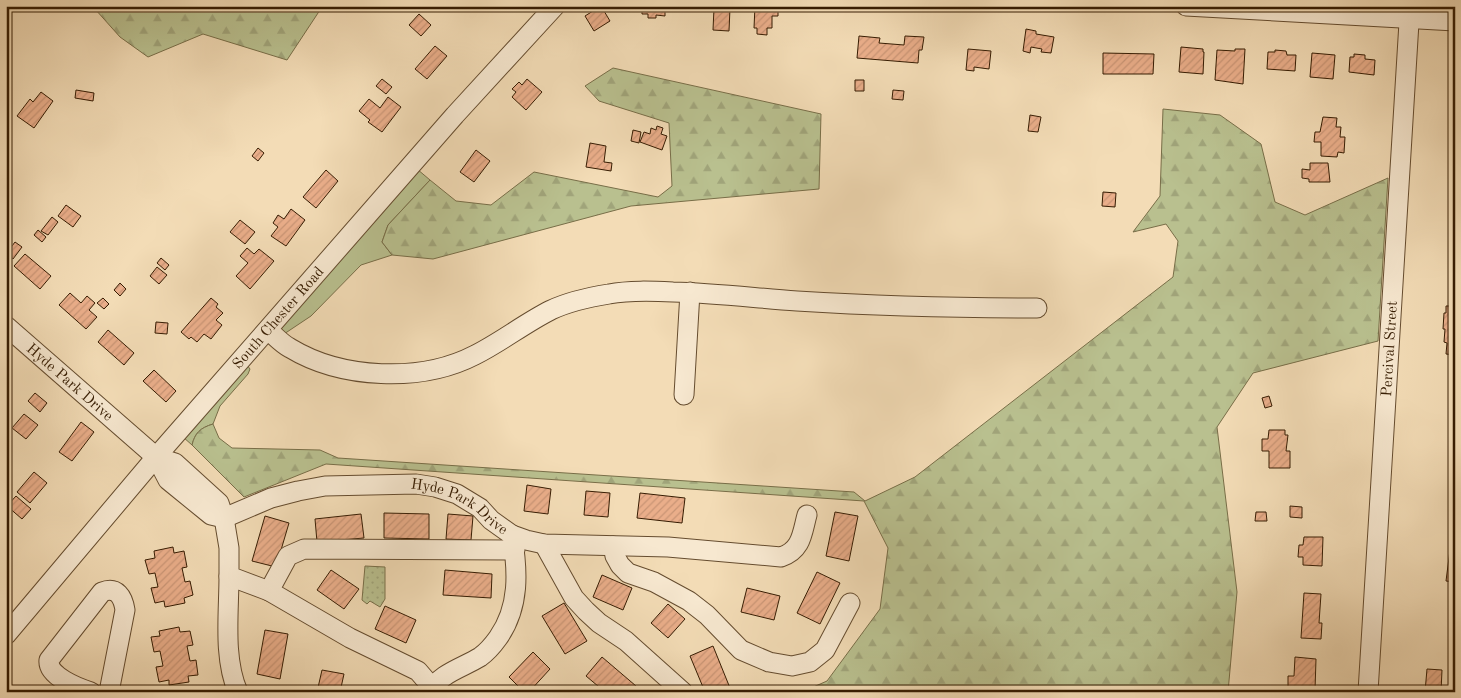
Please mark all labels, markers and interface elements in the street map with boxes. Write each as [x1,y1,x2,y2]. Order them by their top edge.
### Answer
street label: South Chester Road [231,265,328,372]
street label: Percival Street [1380,300,1401,397]
street label: Hyde Park Drive [23,341,115,425]
street label: Hyde Park Drive [410,477,510,538]

